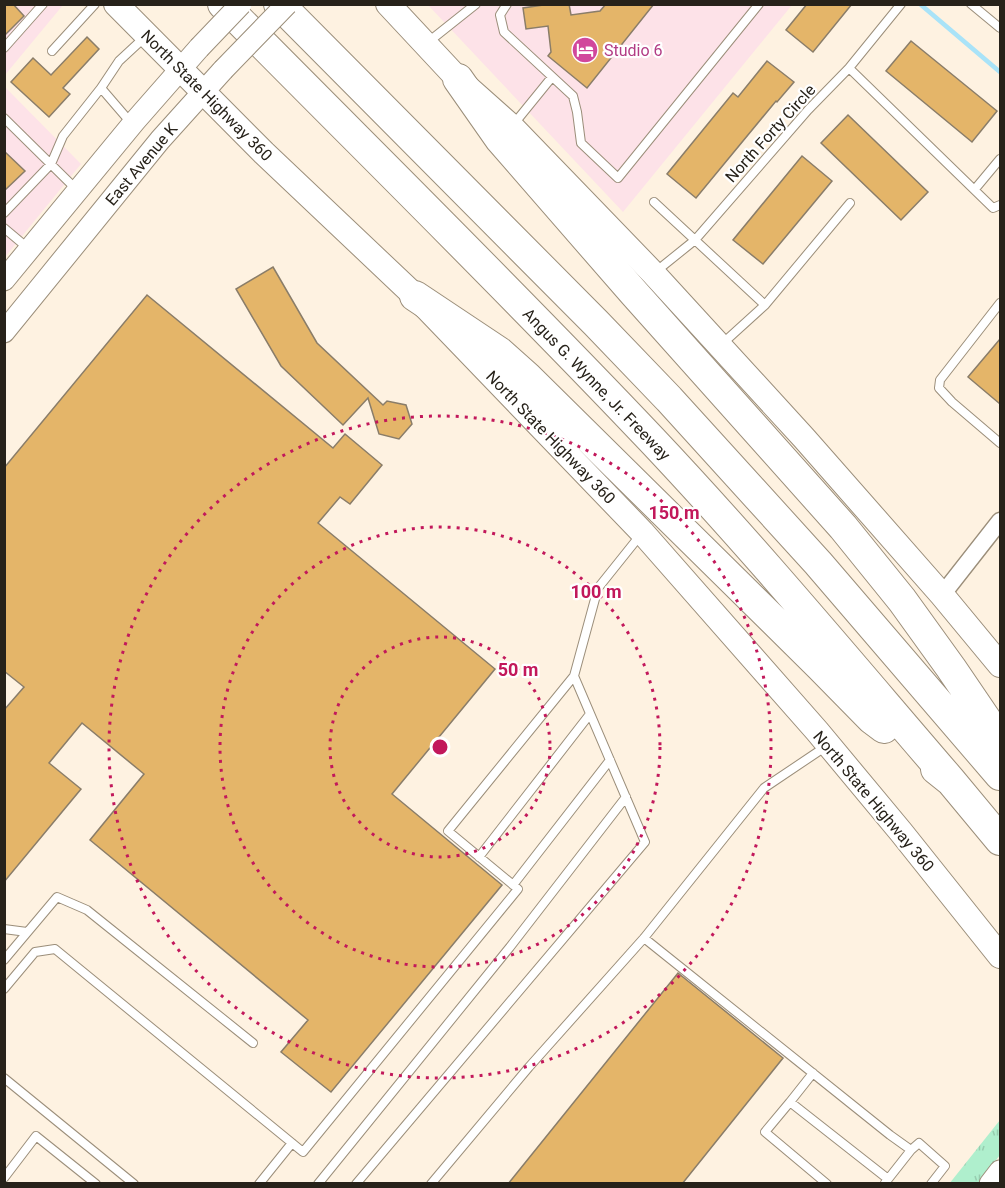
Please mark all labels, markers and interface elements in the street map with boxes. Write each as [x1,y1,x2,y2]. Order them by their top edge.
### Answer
street label: North State Highway 360 [137,26,276,165]
hotel icon: Studio 6 [570,35,600,65]
place label: Studio 6 [604,41,663,60]
street label: North Forty Circle [721,80,819,186]
street label: East Avenue K [101,119,182,209]
street label: Angus G. Wynne, Jr. Freeway [519,304,675,465]
street label: North State Highway 360 [482,367,619,508]
text: 150 m [648,502,700,523]
text: 100 m [570,581,622,602]
text: 50 m [498,659,538,680]
street label: North State Highway 360 [809,727,938,876]
centre of rings [430,737,450,757]

